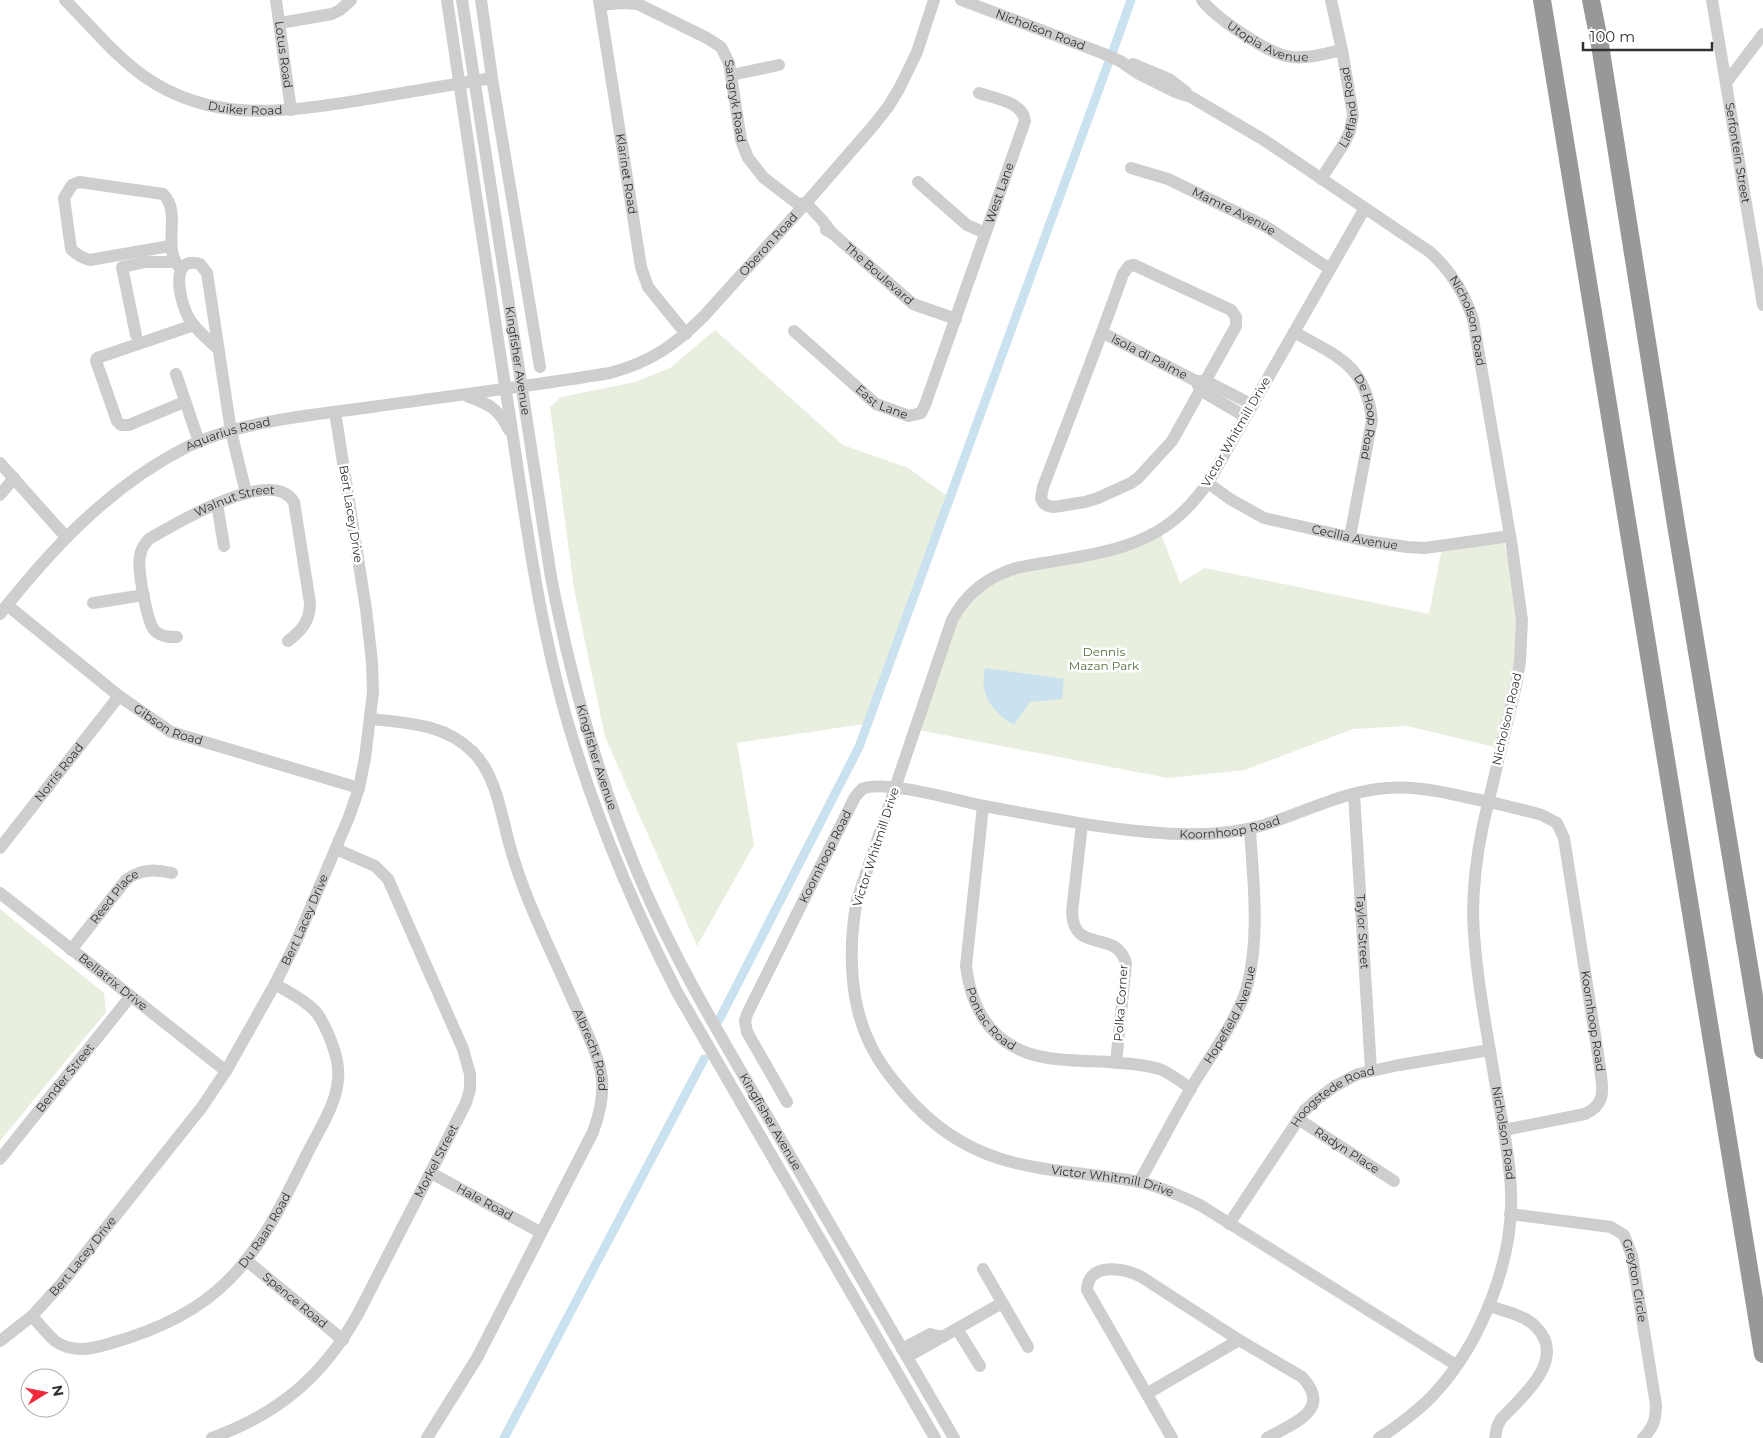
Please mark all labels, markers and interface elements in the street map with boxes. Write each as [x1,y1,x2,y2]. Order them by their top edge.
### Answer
street label: Nicholson Road [994,6,1088,53]
street label: Utopia Avenue [1224,17,1309,64]
street label: Lotus Road [272,20,296,89]
scale bar [1583,20,1712,52]
text: 100 m [1590,27,1635,46]
street label: Sangryk Road [722,58,749,143]
street label: Liefland Road [1335,66,1360,150]
street label: Duiker Road [207,97,283,118]
street label: Serfontein Street [1722,101,1754,204]
street label: Klarinet Road [613,132,641,215]
street label: West Lane [982,160,1017,225]
street label: Mamre Avenue [1190,184,1279,238]
street label: Oberon Road [736,209,801,279]
street label: The Boulevard [842,239,917,308]
street label: Nicholson Road [1446,272,1489,367]
street label: Kingfisher Avenue [502,305,534,416]
street label: Isola di Palme [1109,331,1190,382]
street label: De Hoop Road [1351,371,1380,461]
street label: Victor Whitmill Drive [1198,374,1273,489]
street label: East Lane [853,381,910,422]
street label: Aquarius Road [183,414,272,454]
street label: Bert Lacey Drive [336,464,367,564]
street label: Walnut Street [192,482,276,520]
street label: Cecilia Avenue [1310,521,1399,553]
park label: Dennis Mazan Park [1069,644,1140,673]
street label: Nicholson Road [1489,671,1524,767]
street label: Gibson Road [131,700,205,748]
street label: Kingfisher Avenue [574,703,621,812]
street label: Norris Road [31,740,86,804]
street label: Victor Whitmill Drive [849,785,902,908]
street label: Koornhoop Road [795,807,854,905]
street label: Koornhoop Road [1179,812,1282,841]
street label: Reed Place [87,866,141,927]
street label: Bert Lacey Drive [277,872,331,968]
street label: Taylor Street [1353,894,1373,970]
street label: Bellatrix Drive [76,950,151,1014]
street label: Polka Corner [1110,964,1131,1042]
street label: Hopefield Avenue [1200,965,1258,1066]
street label: Koornhoop Road [1578,969,1608,1072]
street label: Pontac Road [963,985,1019,1053]
street label: Albrecht Road [571,1006,610,1091]
street label: Bender Street [33,1040,97,1115]
street label: Hoogstede Road [1287,1063,1376,1130]
street label: Kingfisher Avenue [737,1070,805,1173]
street label: Nicholson Road [1489,1085,1518,1180]
street label: Morkel Street [411,1121,461,1200]
street label: Radyn Place [1312,1124,1382,1177]
street label: Victor Whitmill Drive [1050,1162,1176,1200]
street label: Hale Road [454,1180,516,1223]
street label: Du Raan Road [235,1190,294,1271]
street label: Bert Lacey Drive [46,1213,119,1299]
street label: Greyton Circle [1619,1236,1651,1323]
street label: Spence Road [260,1269,331,1331]
north arrow [20,1368,70,1418]
text: N [48,1384,68,1398]

